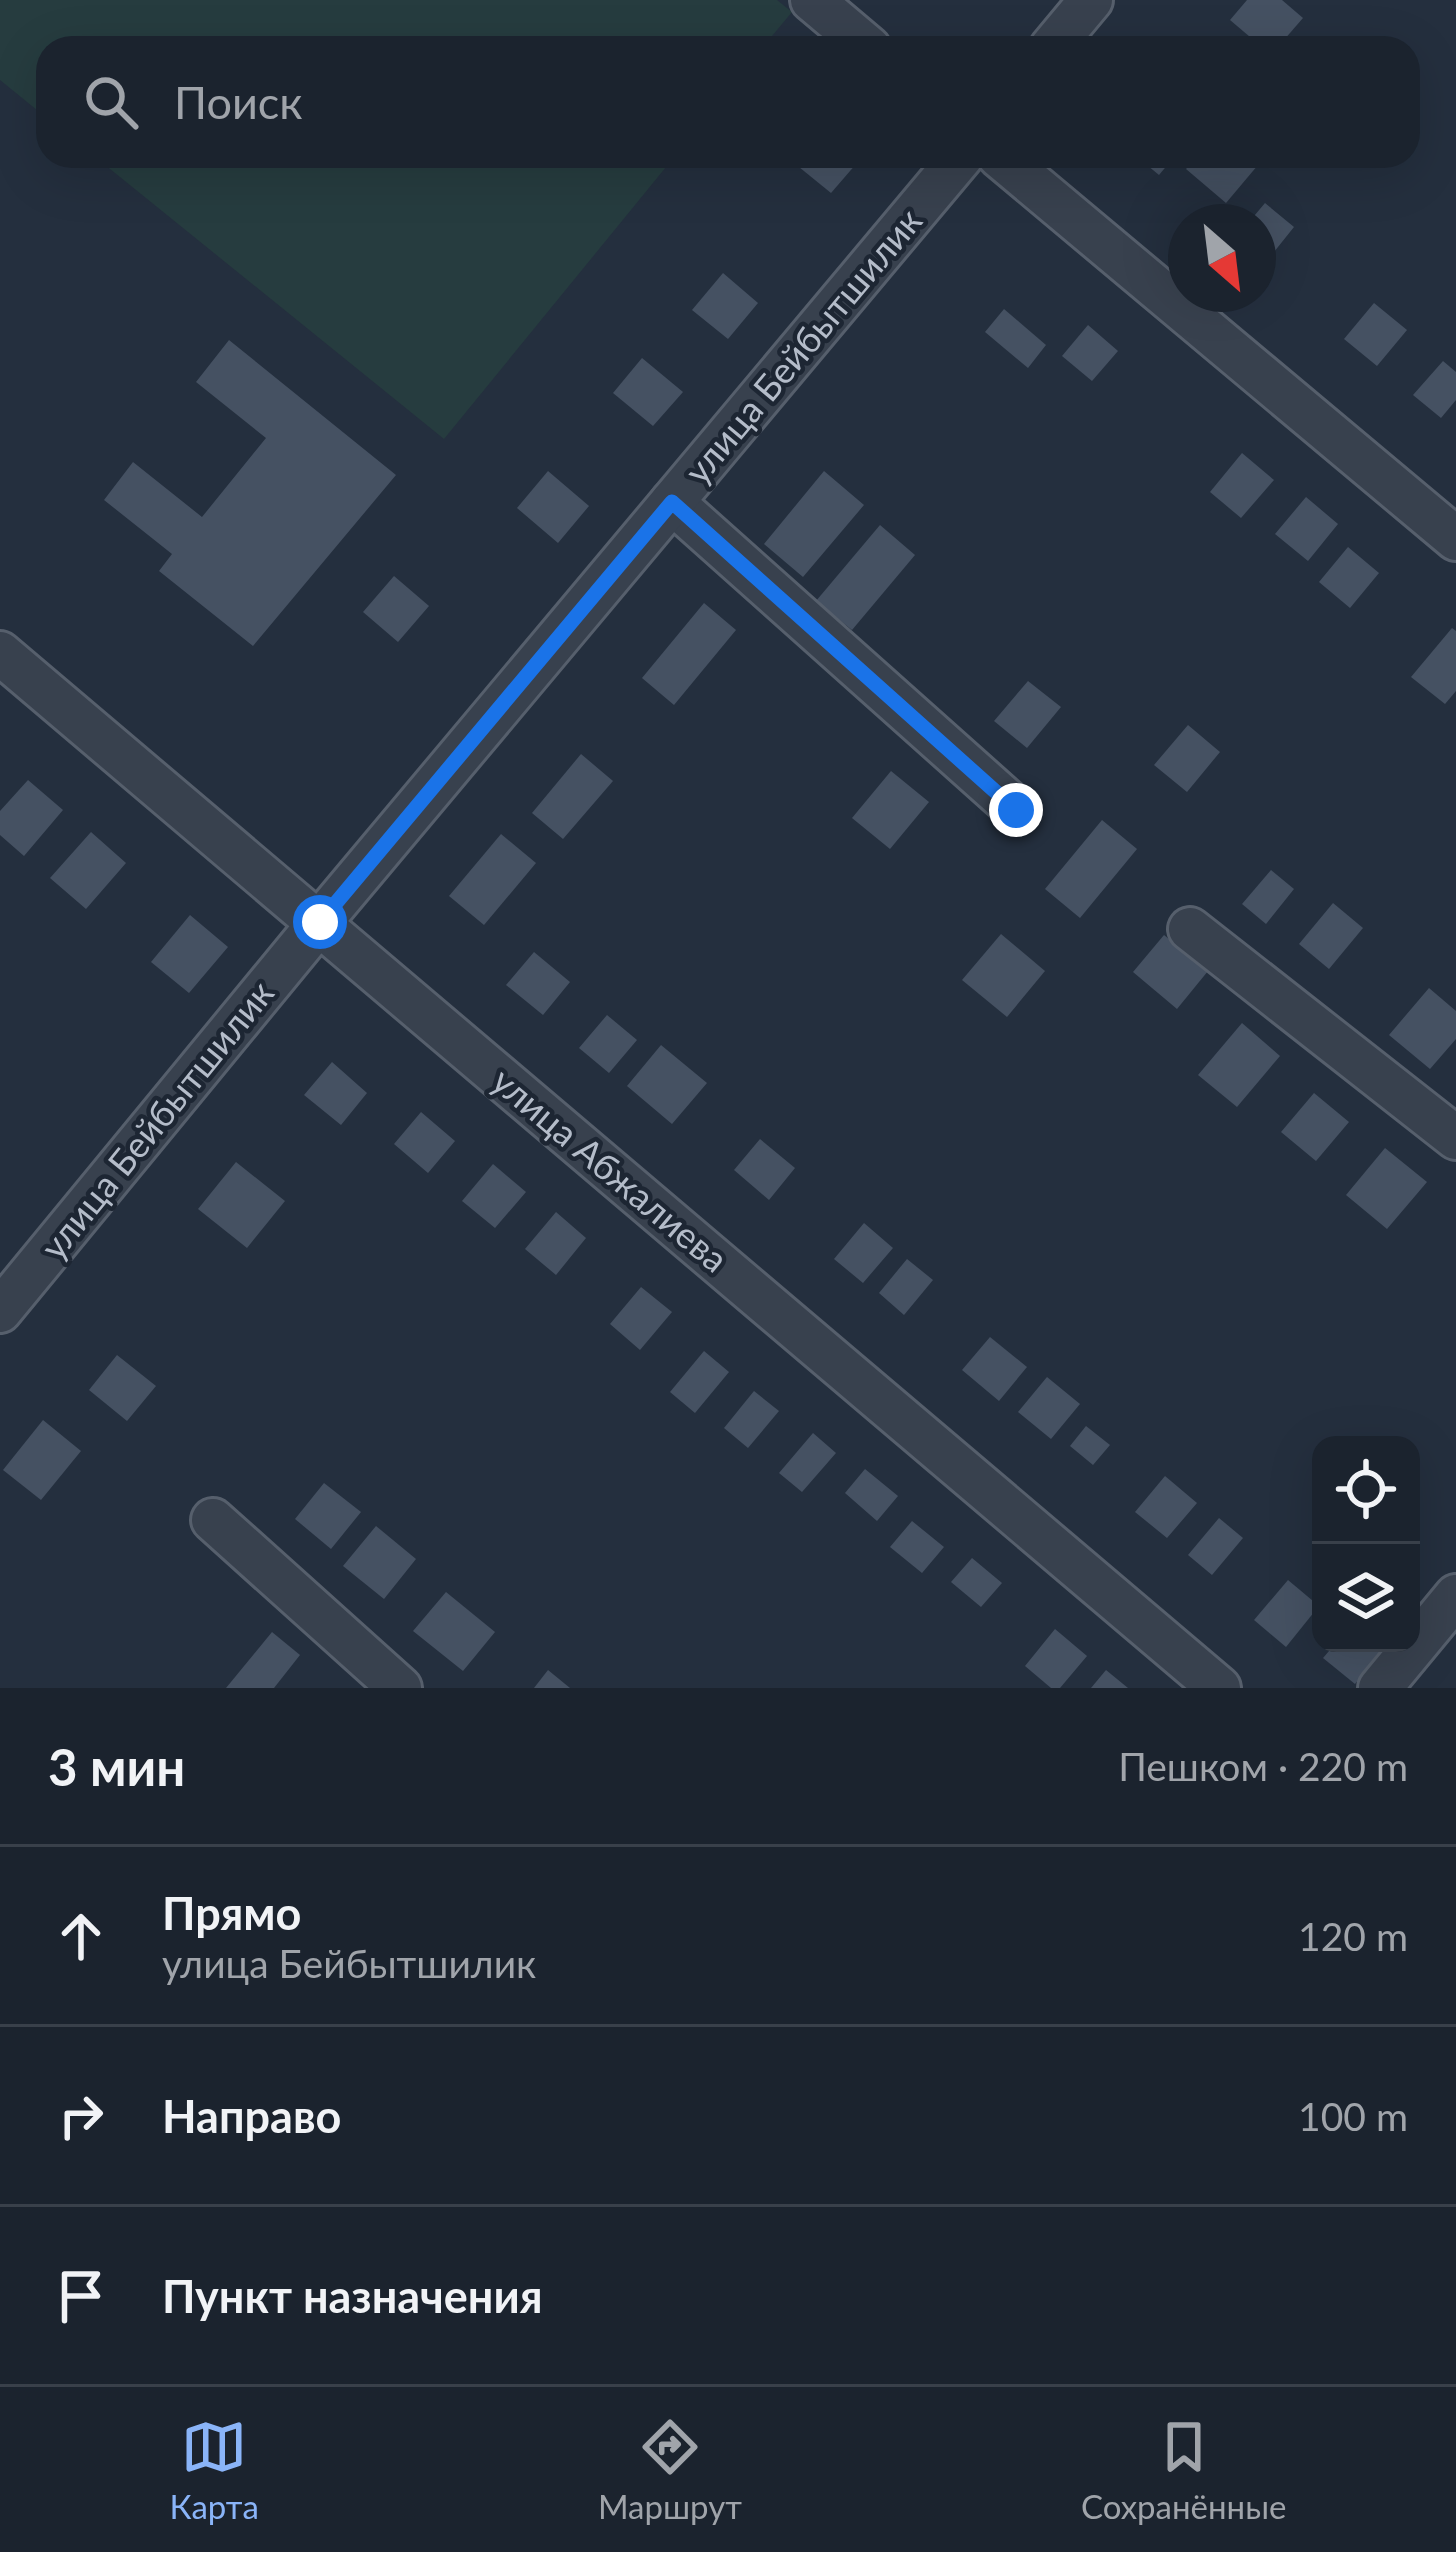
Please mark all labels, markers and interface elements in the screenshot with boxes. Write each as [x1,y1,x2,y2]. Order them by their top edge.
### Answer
search box [36,36,1420,168]
icon: search [78,69,144,135]
text: Поиск [174,75,303,129]
street label: улица Бейбытшилик [674,199,930,492]
north arrow [1168,204,1276,312]
route end [989,783,1043,837]
route start [293,895,347,949]
street label: улица Бейбытшилик [30,971,282,1267]
street label: улица Абжалиева [484,1058,737,1281]
map controls [1312,1436,1420,1652]
button: locate [1312,1436,1420,1544]
button: layers [1312,1544,1420,1652]
text: 3 мин [48,1736,185,1797]
text: Пешком · 220 m [1118,1743,1408,1789]
text: Прямо [162,1886,301,1940]
icon: ahead [48,1903,114,1969]
text: 120 m [1298,1913,1408,1959]
text: улица Бейбытшилик [162,1940,536,1986]
icon: right [48,2083,114,2149]
text: Направо [162,2089,341,2143]
text: 100 m [1298,2093,1408,2139]
icon: arrive [48,2263,114,2329]
text: Пункт назначения [162,2269,543,2323]
tab: Карта [170,2414,259,2526]
tab: Маршрут [598,2414,742,2526]
tab: Сохранённые [1081,2414,1286,2526]

